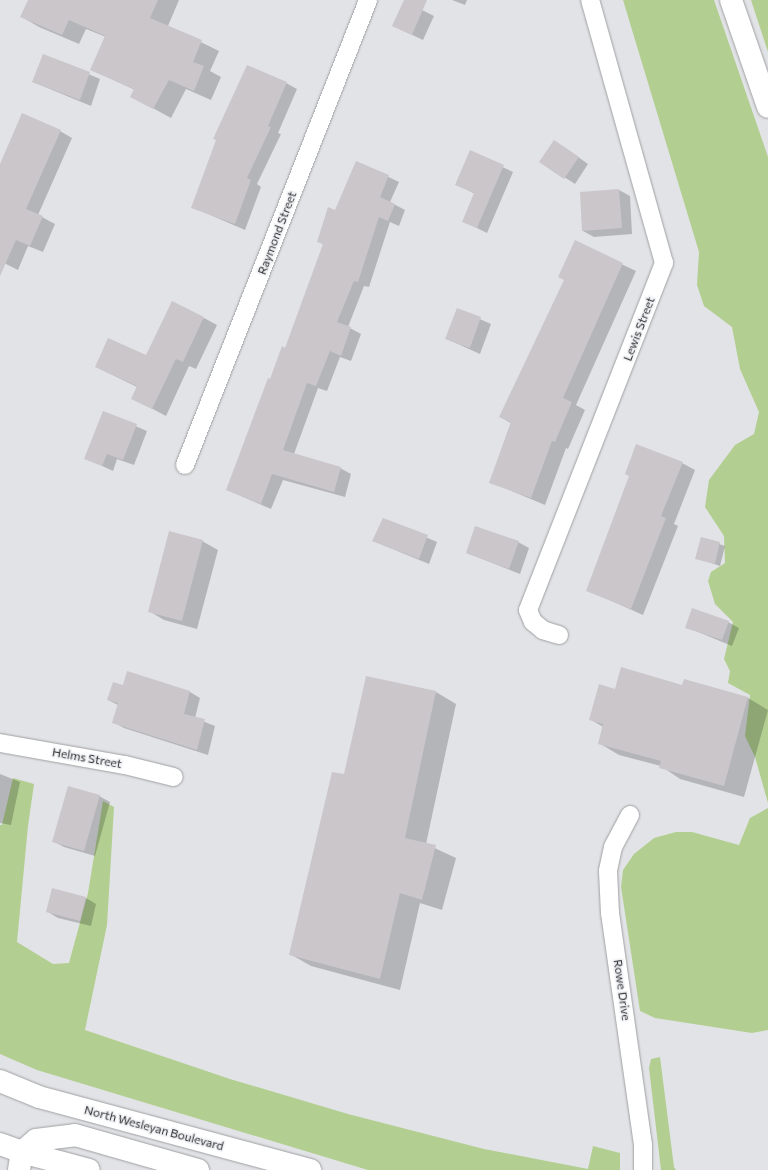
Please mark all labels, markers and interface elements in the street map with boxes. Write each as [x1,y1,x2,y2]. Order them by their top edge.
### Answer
street label: Raymond Street [255,189,299,277]
street label: Lewis Street [620,295,658,363]
street label: Helms Street [51,745,123,771]
street label: Rowe Drive [611,958,633,1022]
street label: North Wesleyan Boulevard [83,1102,225,1154]

